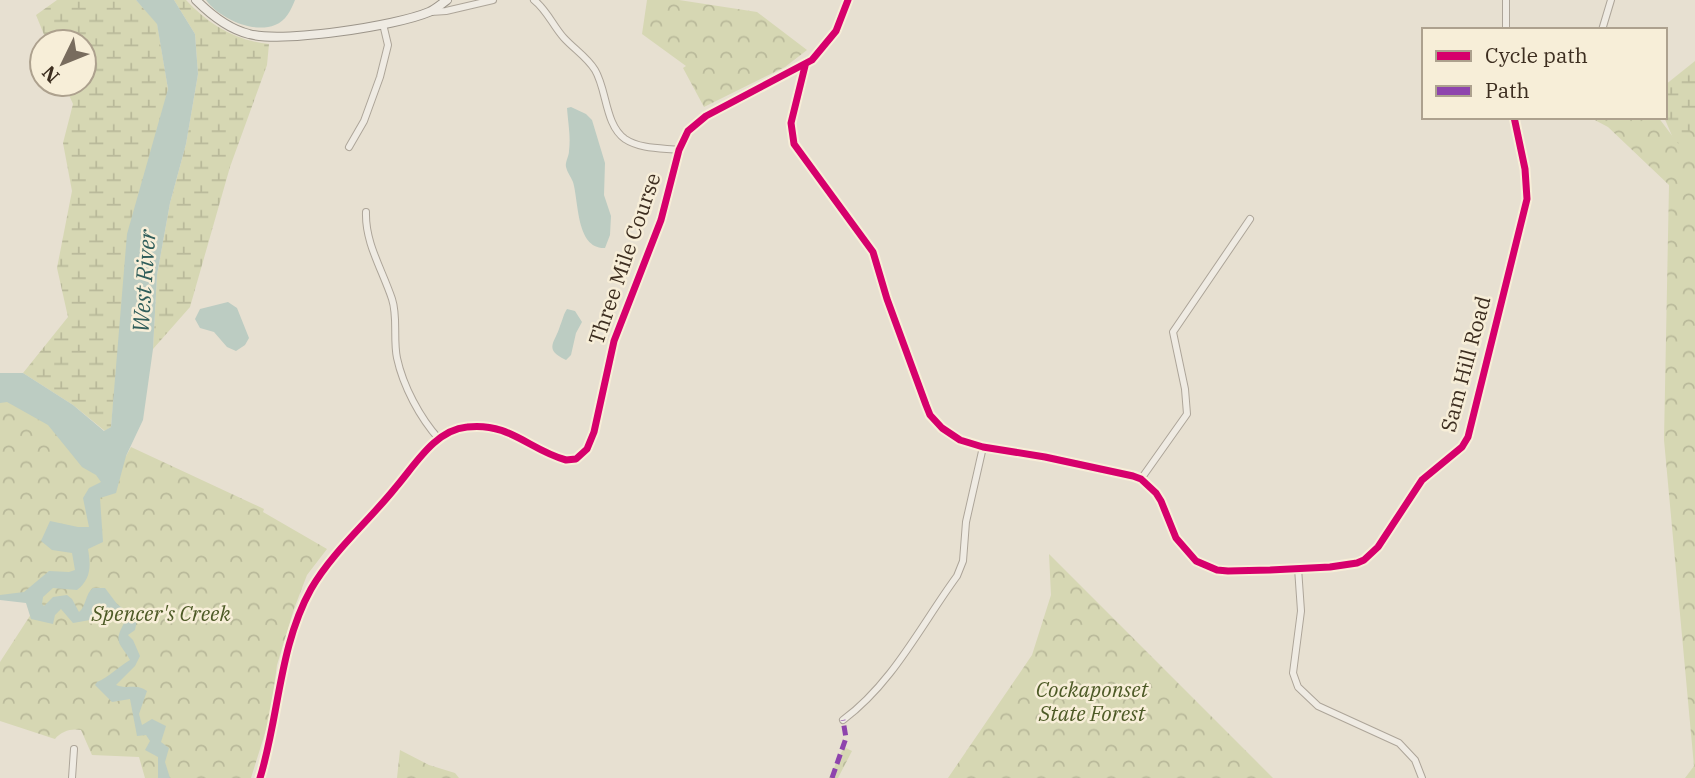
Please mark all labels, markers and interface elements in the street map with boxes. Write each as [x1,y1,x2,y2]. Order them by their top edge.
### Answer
north arrow [28,28,98,98]
legend [1422,28,1667,119]
text: Cycle path [1485,41,1588,69]
text: N [37,61,64,88]
text: Path [1485,76,1530,104]
street label: Three Mile Course [582,169,667,348]
water label: West River [124,228,162,333]
street label: Sam Hill Road [1433,293,1497,435]
park label: Spencer's Creek [90,599,231,627]
park label: Cockaponset State Forest [1036,675,1149,727]

